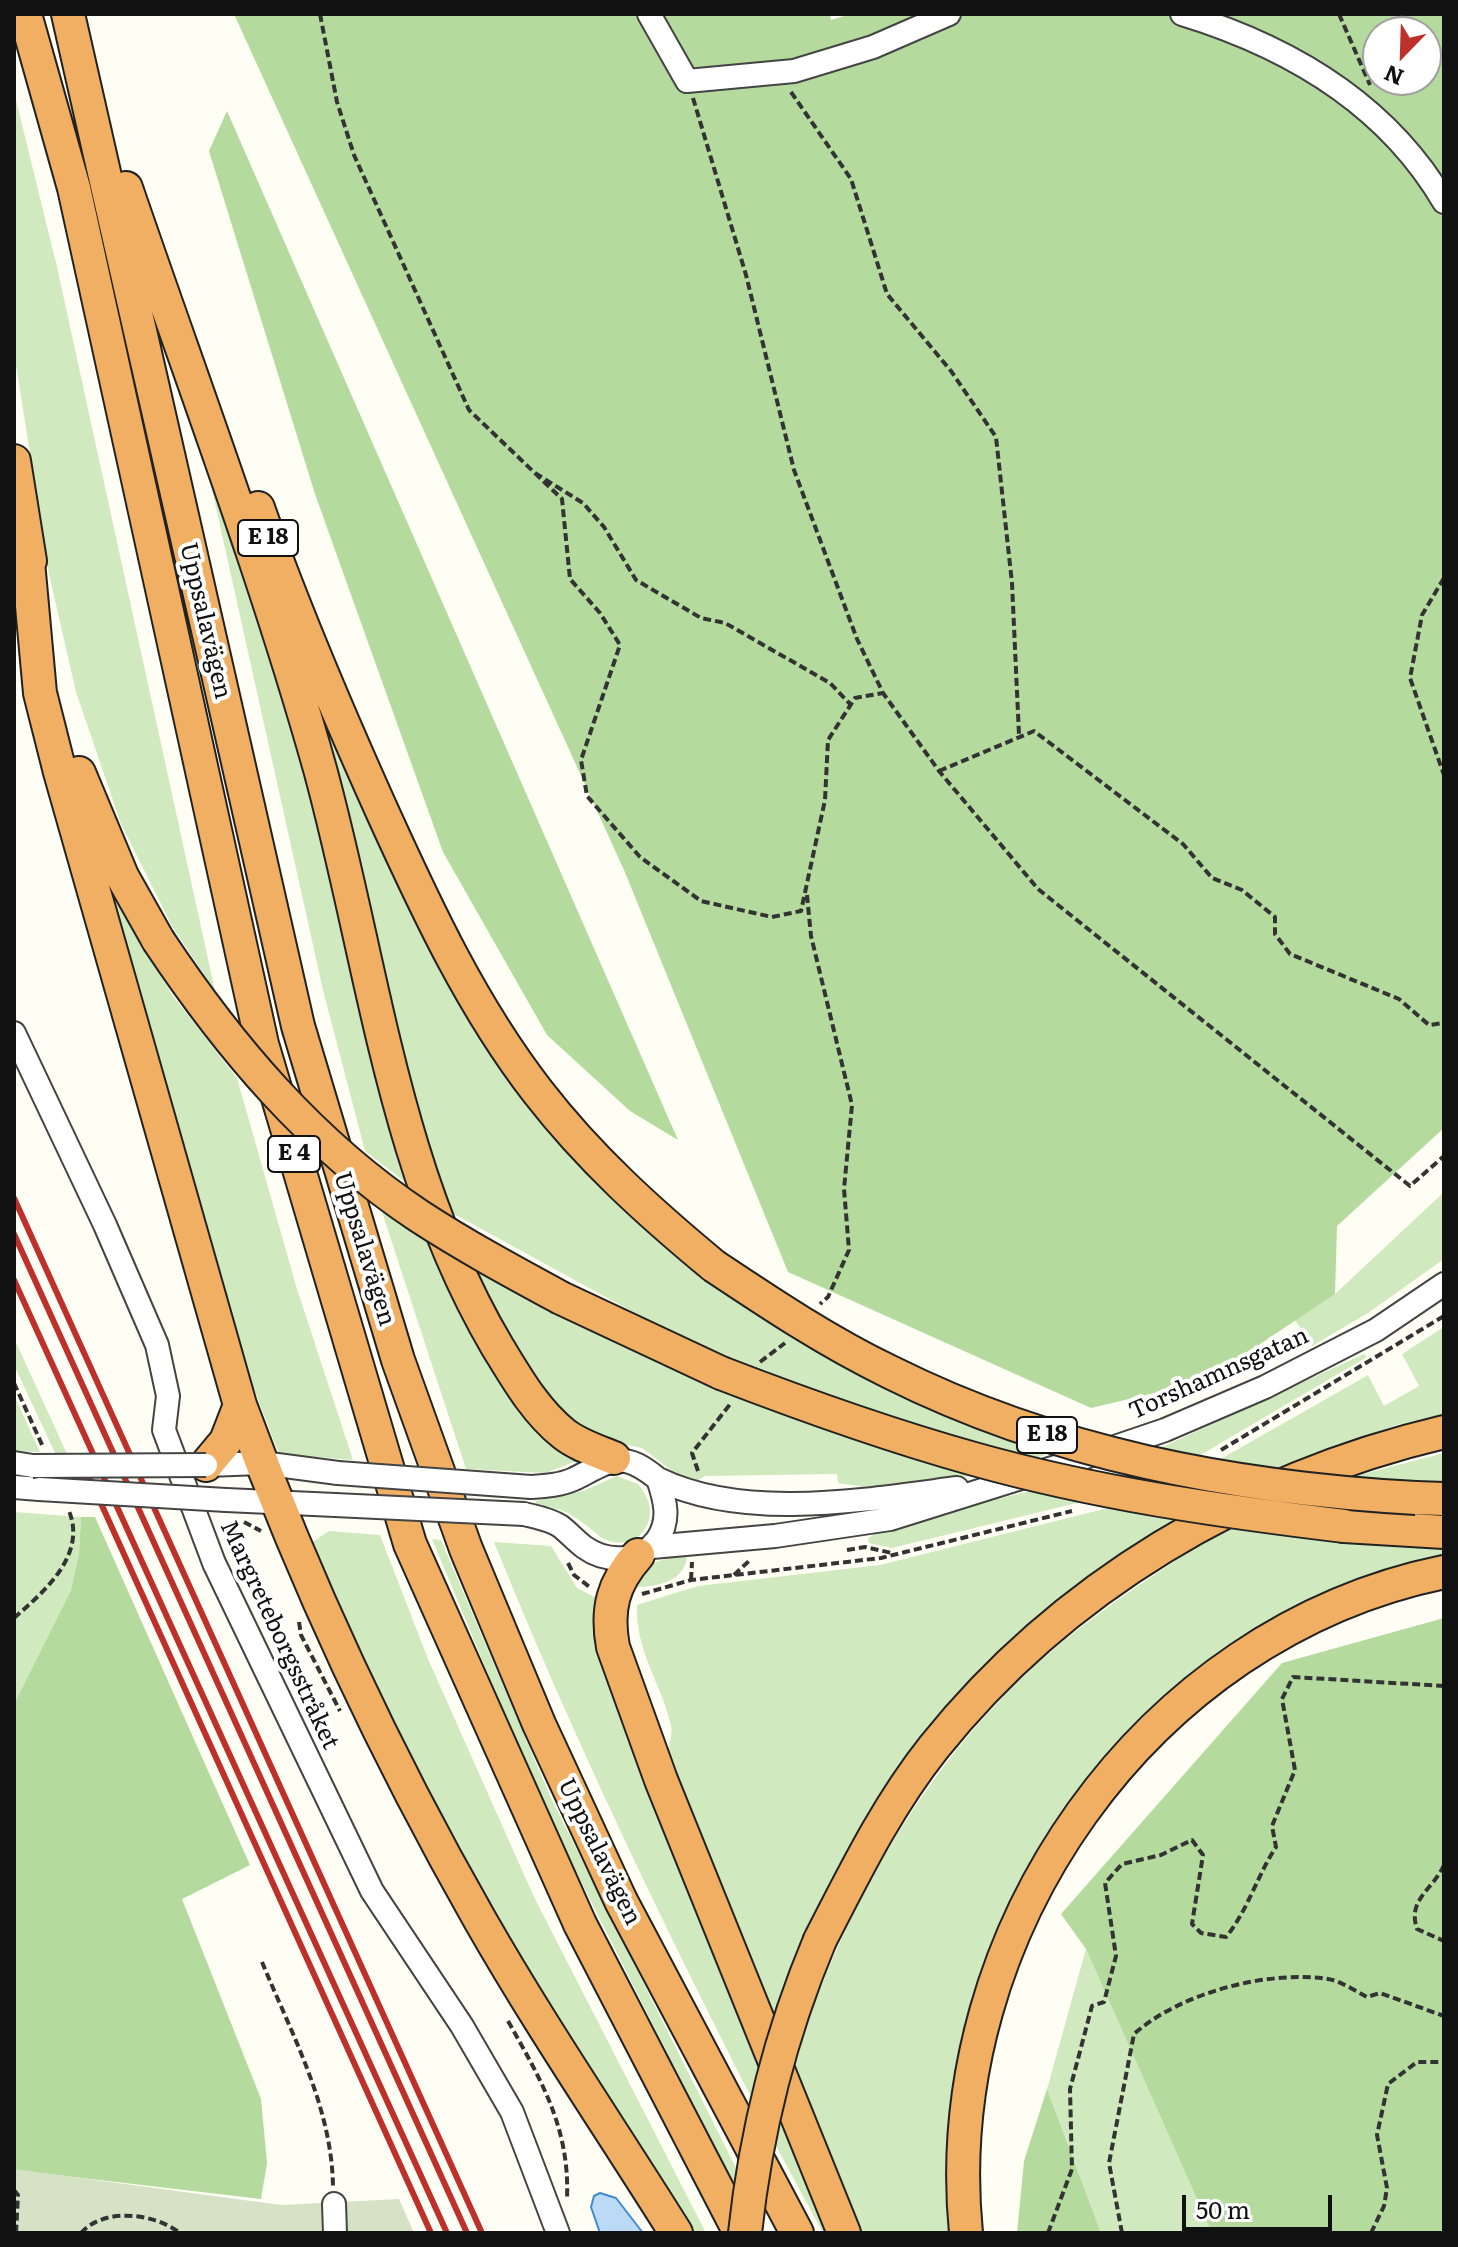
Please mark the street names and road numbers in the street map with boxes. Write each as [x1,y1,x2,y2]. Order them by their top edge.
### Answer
road number: E 18 [238,520,298,556]
street label: Uppsalavägen [173,540,237,702]
road number: E 4 [268,1136,320,1172]
street label: Uppsalavägen [327,1168,401,1330]
street label: Torshamnsgatan [1125,1321,1313,1427]
road number: E 18 [1017,1417,1077,1453]
street label: Margreteborgsstråket [213,1516,345,1754]
street label: Uppsalavägen [551,1774,647,1930]

